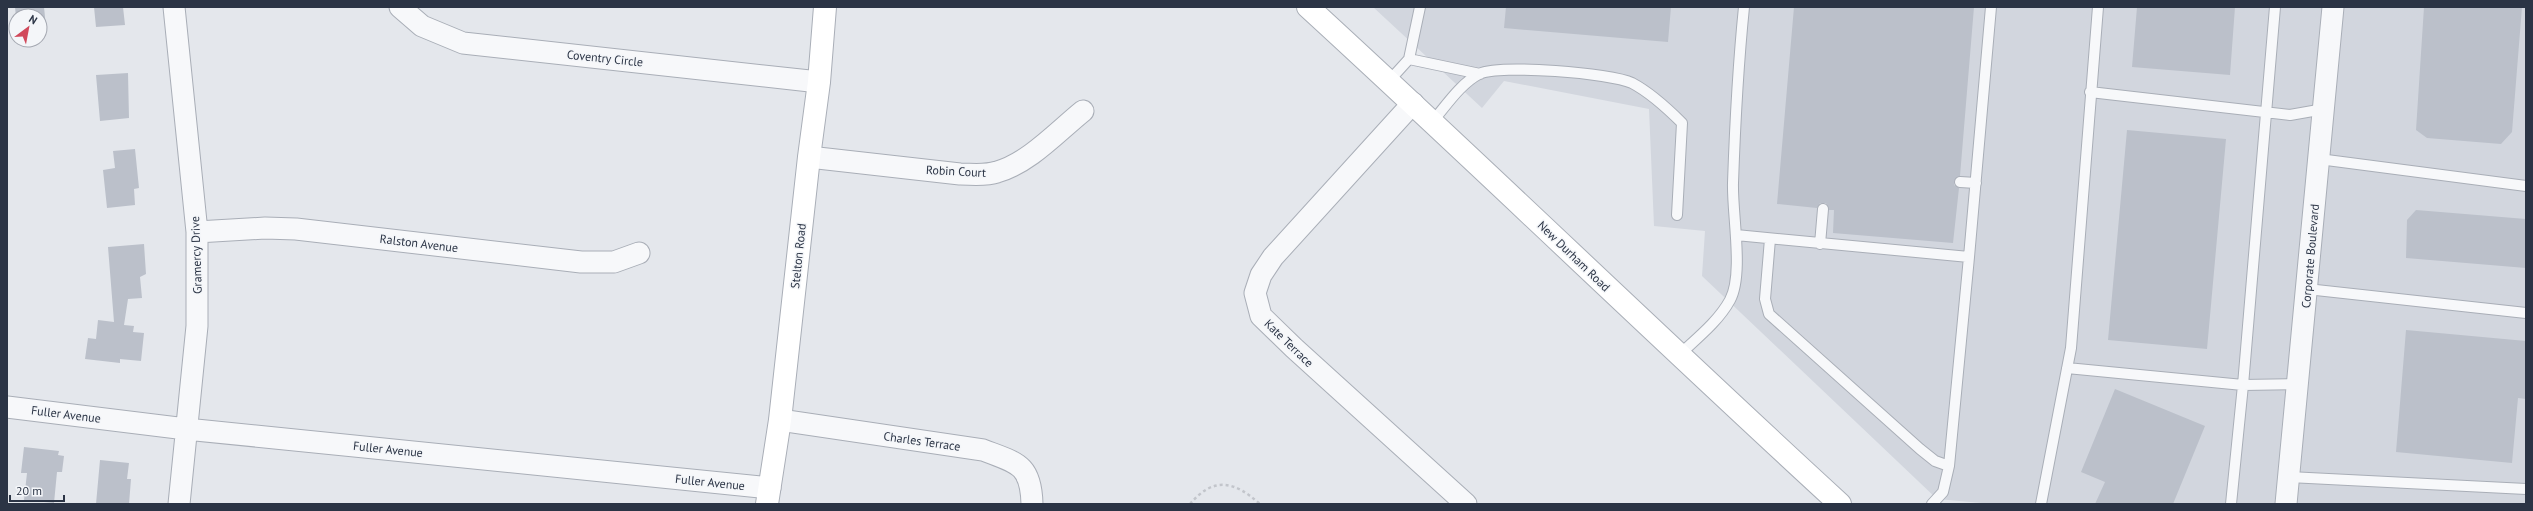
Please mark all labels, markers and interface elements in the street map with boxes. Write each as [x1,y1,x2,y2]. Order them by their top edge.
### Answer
north arrow [8,8,48,48]
text: N [27,12,40,27]
street label: Coventry Circle [566,47,644,69]
street label: Robin Court [925,162,987,180]
street label: Corporate Boulevard [2298,203,2322,309]
street label: Gramercy Drive [187,216,205,294]
street label: New Durham Road [1535,218,1613,294]
street label: Stelton Road [787,223,809,289]
street label: Ralston Avenue [379,231,459,255]
street label: Kate Terrace [1261,316,1317,370]
street label: Fuller Avenue [30,402,102,426]
street label: Charles Terrace [883,428,961,454]
street label: Fuller Avenue [352,438,424,460]
street label: Fuller Avenue [674,471,746,493]
scale bar [10,477,64,503]
text: 20 m [16,483,42,498]

